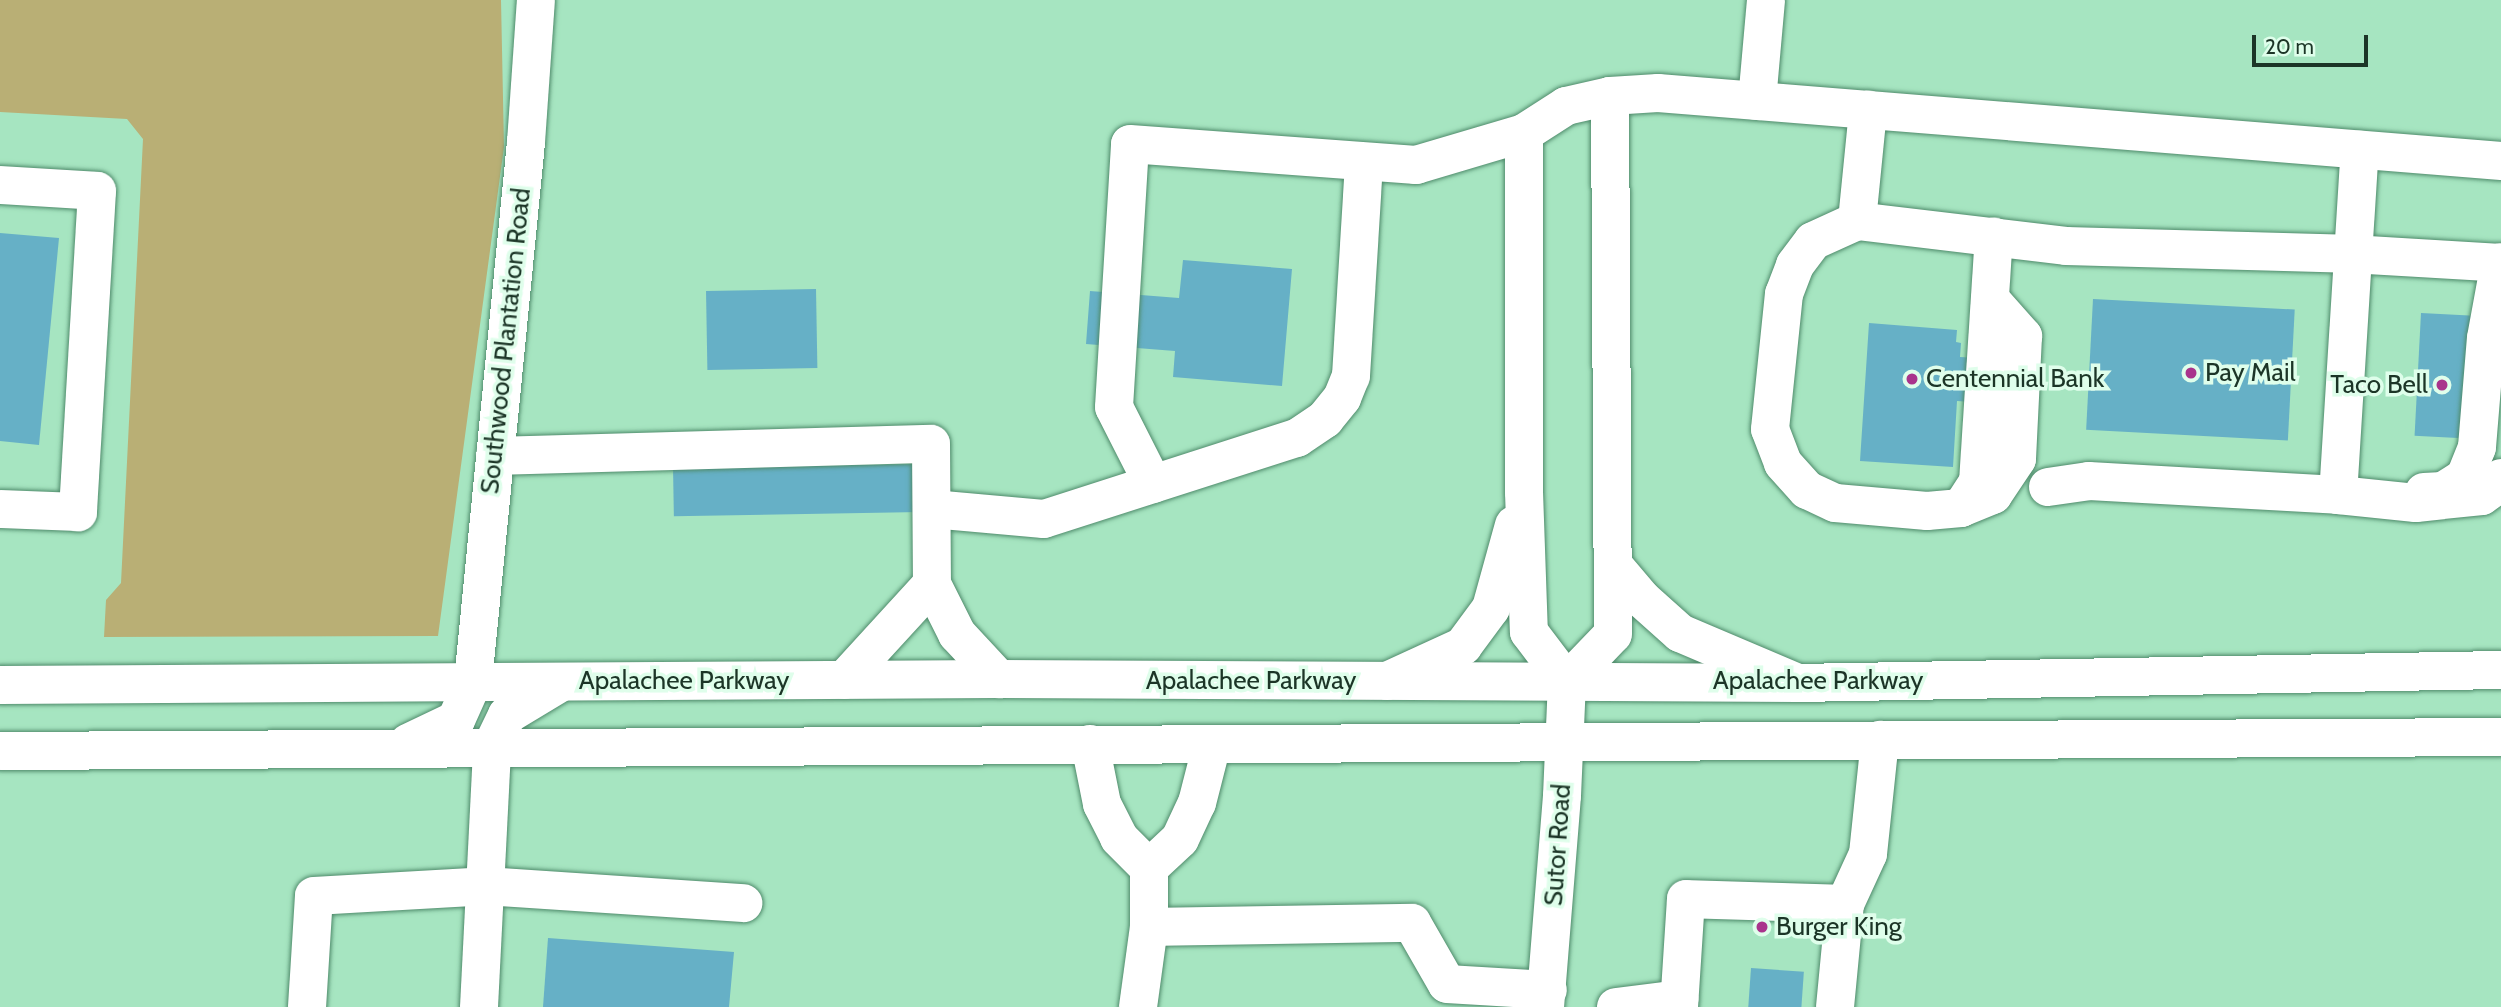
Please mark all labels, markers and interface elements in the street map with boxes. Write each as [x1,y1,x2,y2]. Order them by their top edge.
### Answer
scale bar [2256,21,2372,65]
text: 20 m [2265,34,2314,59]
street label: Southwood Plantation Road [474,187,538,495]
place label: Pay Mail [2205,357,2296,389]
place label: Centennial Bank [1926,363,2104,395]
marker: Pay Mail [2183,365,2199,381]
place label: Taco Bell [2330,369,2428,401]
marker: Centennial Bank [1904,371,1920,387]
marker: Taco Bell [2434,377,2450,393]
street label: Apalachee Parkway [579,665,789,697]
street label: Apalachee Parkway [1146,665,1356,697]
street label: Apalachee Parkway [1713,665,1923,697]
street label: Sutor Road [1538,783,1578,907]
place label: Burger King [1776,911,1902,943]
marker: Burger King [1754,919,1770,935]

